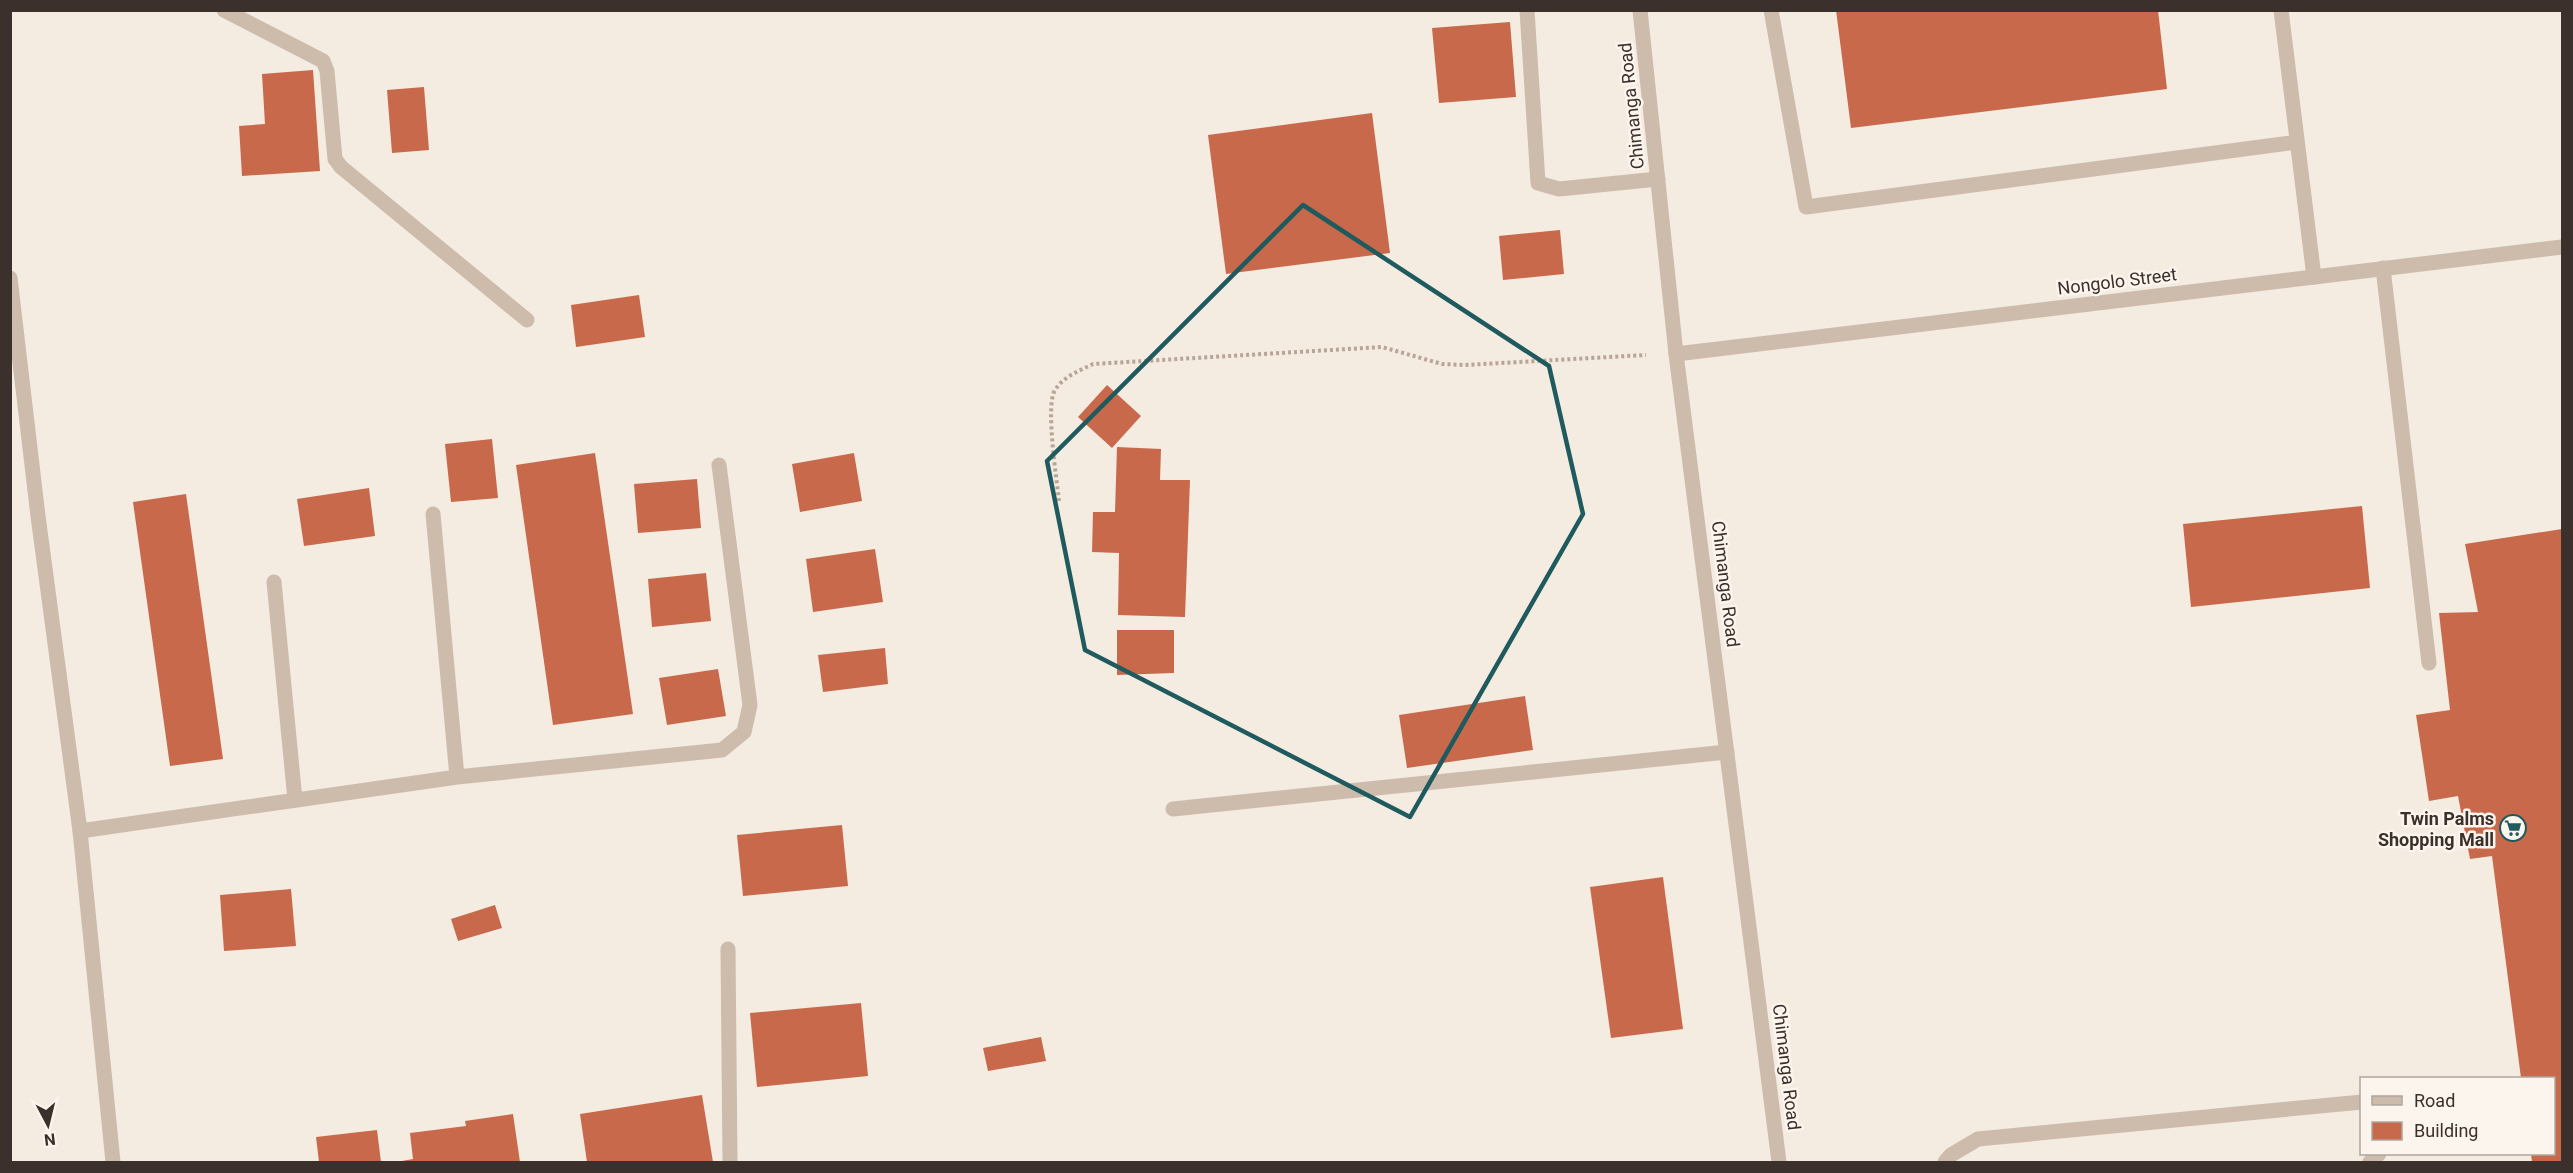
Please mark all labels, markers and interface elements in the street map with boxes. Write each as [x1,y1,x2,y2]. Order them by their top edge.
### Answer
street label: Chimanga Road [1614,42,1648,170]
street label: Nongolo Street [2056,263,2178,299]
street label: Chimanga Road [1708,520,1744,648]
place label: Twin Palms Shopping Mall [2378,808,2494,850]
supermarket icon: Twin Palms Shopping Mall [2498,813,2528,843]
street label: Chimanga Road [1769,1003,1805,1131]
legend [2360,1077,2555,1155]
text: Road [2414,1090,2455,1111]
north arrow [18,1095,78,1155]
text: Building [2414,1120,2478,1141]
text: N [43,1129,57,1150]

